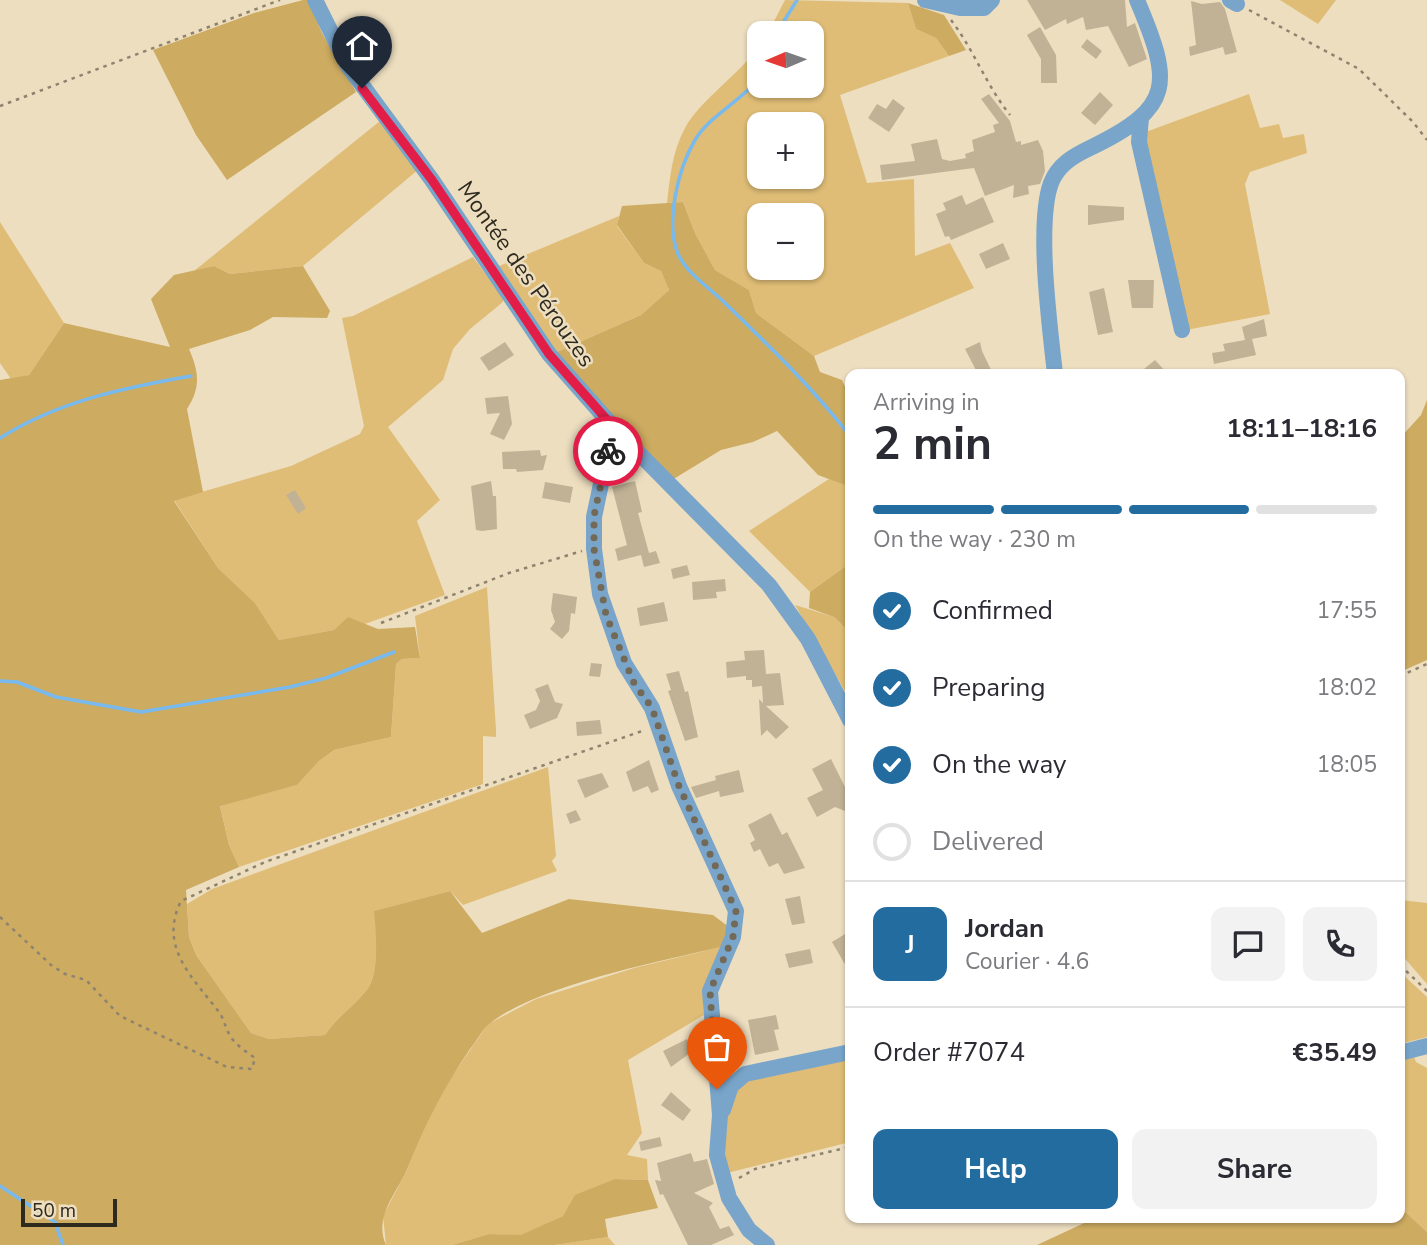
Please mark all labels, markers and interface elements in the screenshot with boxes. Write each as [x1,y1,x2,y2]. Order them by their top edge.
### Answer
pin [332,16,392,88]
north arrow [747,21,824,98]
map controls [747,21,824,280]
icon: home [343,27,381,65]
button: + [747,112,824,189]
street label: Montée des Pérouzes [450,175,602,373]
button: − [747,203,824,280]
text: Arriving in [873,387,980,418]
text: 18:11–18:16 [1226,411,1377,446]
text: 2 min [873,412,992,475]
courier [573,416,643,486]
icon: bike [589,432,627,470]
text: On the way · 230 m [873,524,1076,555]
icon: check [873,592,911,630]
text: Confirmed [932,593,1053,628]
text: 17:55 [1317,595,1377,626]
icon: check [873,669,911,707]
text: Preparing [932,670,1045,705]
text: 18:02 [1317,672,1377,703]
icon: check [873,746,911,784]
text: On the way [932,747,1066,782]
text: 18:05 [1317,749,1377,780]
text: Delivered [932,824,1044,859]
button: chat [1211,907,1285,981]
button: phone [1303,907,1377,981]
text: Jordan [965,911,1044,946]
text: J [905,927,915,962]
text: Courier · 4.6 [965,946,1089,977]
pin [687,1017,747,1089]
icon: bag [698,1028,736,1066]
text: Order #7074 [873,1035,1025,1070]
text: €35.49 [1293,1035,1377,1070]
button: Help [873,1129,1118,1209]
button: Share [1132,1129,1377,1209]
scale bar [21,1196,117,1228]
text: 50 m [32,1198,76,1224]

